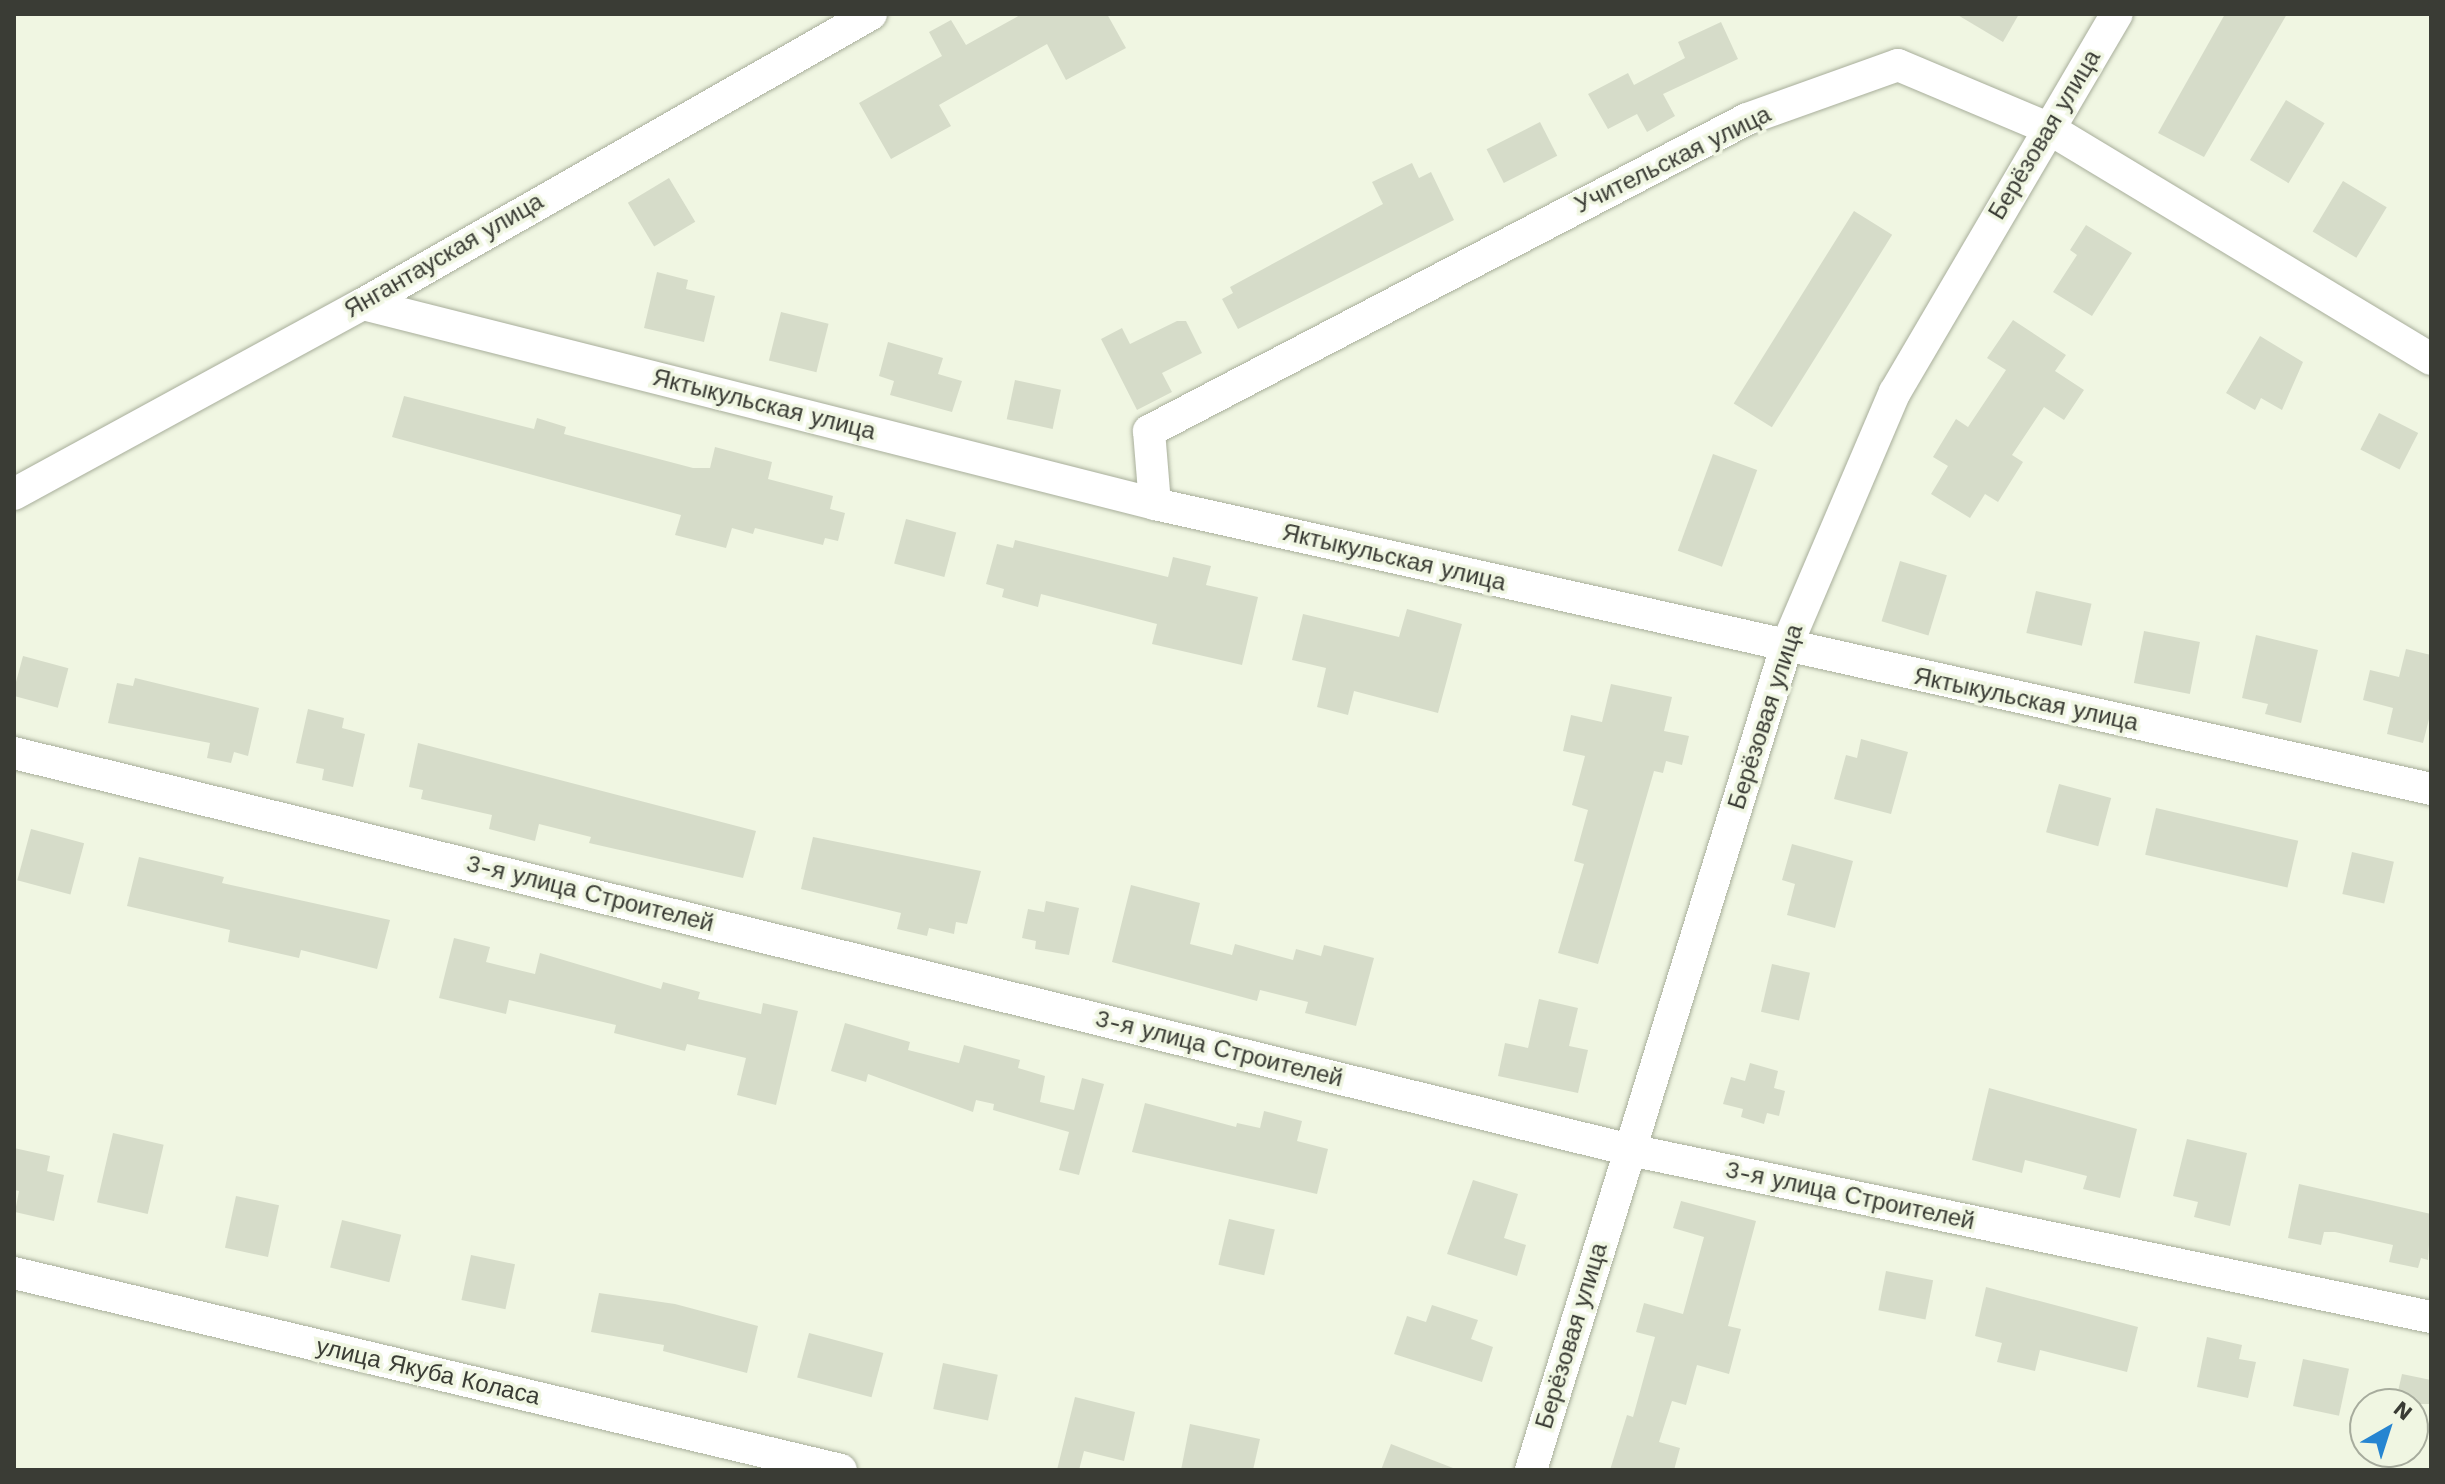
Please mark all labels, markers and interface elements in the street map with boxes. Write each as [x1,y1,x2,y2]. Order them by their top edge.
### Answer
street label: Берёзовая улица [1983,45,2107,225]
street label: Учительская улица [1570,100,1776,220]
street label: Янгантауская улица [340,187,548,325]
street label: Яктыкульская улица [650,363,878,447]
street label: Яктыкульская улица [1279,518,1509,598]
street label: Берёзовая улица [1723,621,1809,813]
street label: Яктыкульская улица [1911,662,2141,738]
street label: 3-я улица Строителей [463,849,717,939]
street label: 3-я улица Строителей [1092,1004,1346,1094]
street label: 3-я улица Строителей [1723,1156,1977,1236]
street label: Берёзовая улица [1530,1240,1614,1432]
street label: улица Якуба Коласа [313,1332,543,1412]
north arrow [2349,1388,2429,1468]
text: N [2389,1396,2417,1425]

